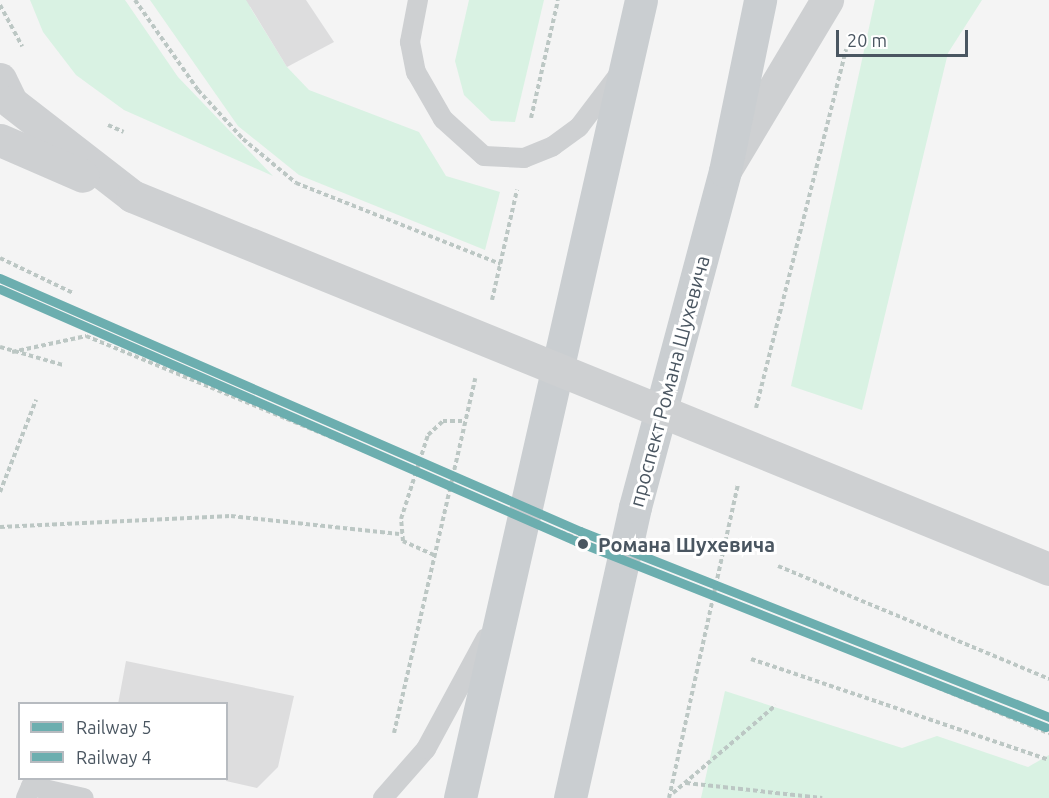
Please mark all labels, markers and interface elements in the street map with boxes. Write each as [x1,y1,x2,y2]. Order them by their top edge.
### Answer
scale bar [839,18,971,56]
text: 20 m [847,30,887,50]
street label: проспект Романа Шухевича [624,253,714,509]
place label: Романа Шухевича [598,532,775,556]
marker: Романа Шухевича [573,534,593,554]
legend [18,702,228,780]
text: Railway 5 [76,717,152,737]
text: Railway 4 [76,747,152,767]

